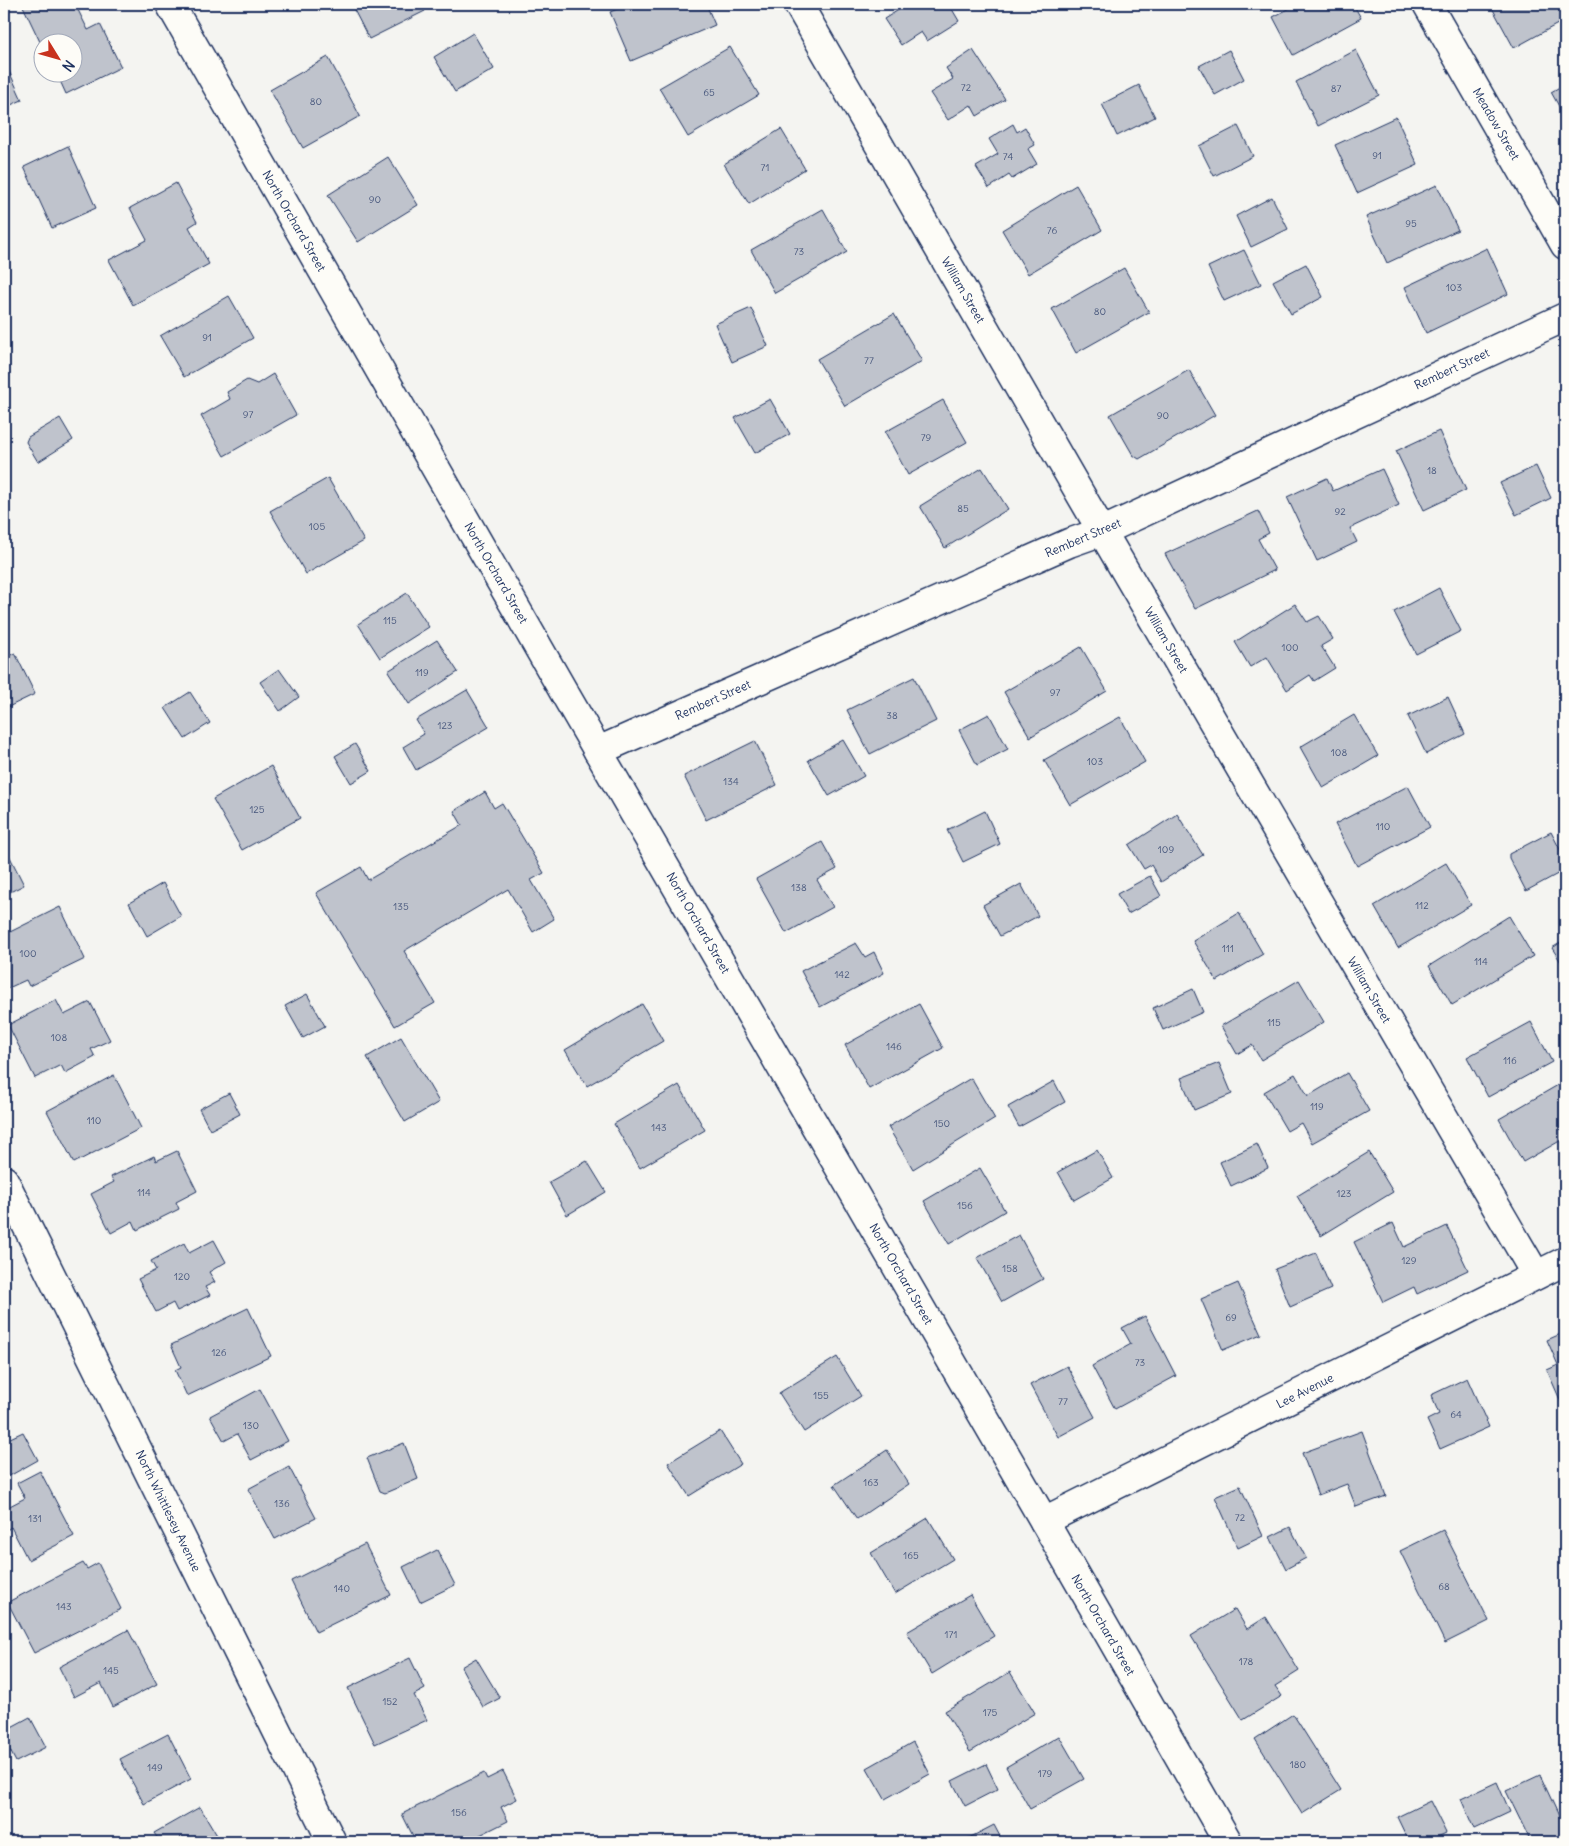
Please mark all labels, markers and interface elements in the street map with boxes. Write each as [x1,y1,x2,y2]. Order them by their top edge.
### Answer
north arrow [32,32,82,82]
text: N [58,57,78,75]
house number: 72 [961,81,972,94]
house number: 87 [1331,82,1341,95]
street label: Meadow Street [1470,85,1523,163]
house number: 65 [703,86,715,99]
house number: 80 [310,95,322,108]
house number: 91 [1372,149,1382,162]
house number: 74 [1003,150,1013,163]
house number: 71 [761,161,769,174]
street label: North Orchard Street [259,167,330,274]
house number: 90 [369,193,381,206]
house number: 95 [1405,217,1417,230]
house number: 76 [1047,224,1057,237]
house number: 73 [794,245,805,258]
street label: William Street [938,254,988,326]
house number: 103 [1446,281,1462,294]
house number: 80 [1094,305,1106,318]
house number: 91 [202,331,212,344]
street label: Rembert Street [1412,345,1492,393]
house number: 77 [864,354,874,367]
house number: 97 [243,408,253,421]
house number: 90 [1157,409,1169,422]
house number: 79 [921,431,932,444]
house number: 18 [1427,464,1437,477]
house number: 85 [957,502,969,515]
house number: 92 [1334,505,1346,518]
street label: Rembert Street [1042,515,1123,560]
street label: North Orchard Street [461,519,532,626]
house number: 105 [309,520,325,533]
street label: William Street [1141,604,1191,676]
house number: 115 [383,614,397,627]
house number: 100 [1281,641,1299,654]
house number: 119 [415,666,429,679]
street label: Rembert Street [673,676,753,723]
house number: 97 [1050,686,1060,699]
house number: 38 [886,709,898,722]
house number: 123 [437,719,453,732]
house number: 108 [1331,746,1347,759]
house number: 103 [1087,755,1103,768]
house number: 134 [723,775,739,788]
house number: 125 [249,803,265,816]
house number: 110 [1376,820,1390,833]
house number: 109 [1158,843,1174,856]
street label: North Orchard Street [663,869,734,976]
house number: 138 [791,881,807,894]
house number: 112 [1415,899,1429,912]
house number: 135 [393,900,409,913]
house number: 111 [1222,942,1234,955]
house number: 100 [19,947,37,960]
street label: William Street [1344,954,1394,1026]
house number: 114 [1474,955,1488,968]
house number: 142 [834,968,850,981]
house number: 115 [1267,1016,1281,1029]
house number: 108 [51,1031,67,1044]
house number: 146 [886,1040,902,1053]
house number: 116 [1503,1054,1517,1067]
house number: 119 [1310,1100,1324,1113]
house number: 110 [87,1114,101,1127]
house number: 150 [934,1117,950,1130]
house number: 143 [651,1121,667,1134]
house number: 114 [137,1186,151,1199]
house number: 123 [1336,1187,1352,1200]
house number: 156 [957,1199,973,1212]
street label: North Orchard Street [866,1220,937,1327]
house number: 129 [1401,1254,1417,1267]
house number: 158 [1002,1262,1018,1275]
house number: 120 [174,1270,190,1283]
house number: 69 [1225,1311,1237,1324]
house number: 126 [211,1346,227,1359]
house number: 73 [1135,1356,1146,1369]
street label: Lee Avenue [1274,1370,1336,1411]
house number: 155 [813,1389,829,1402]
house number: 77 [1058,1395,1068,1408]
house number: 64 [1450,1408,1462,1421]
house number: 130 [243,1419,259,1432]
street label: North Whittlesey Avenue [133,1448,204,1574]
house number: 163 [863,1476,879,1489]
house number: 136 [274,1497,290,1510]
house number: 72 [1235,1511,1246,1524]
house number: 131 [28,1512,42,1525]
house number: 165 [903,1549,919,1562]
street label: North Orchard Street [1068,1571,1139,1678]
house number: 68 [1438,1580,1450,1593]
house number: 140 [334,1582,350,1595]
house number: 143 [56,1600,72,1613]
house number: 171 [945,1628,957,1641]
house number: 178 [1239,1655,1254,1668]
house number: 145 [103,1664,119,1677]
house number: 152 [382,1695,398,1708]
house number: 175 [983,1706,998,1719]
house number: 180 [1290,1758,1306,1771]
house number: 149 [147,1761,163,1774]
house number: 179 [1038,1767,1053,1780]
house number: 156 [451,1806,467,1819]

